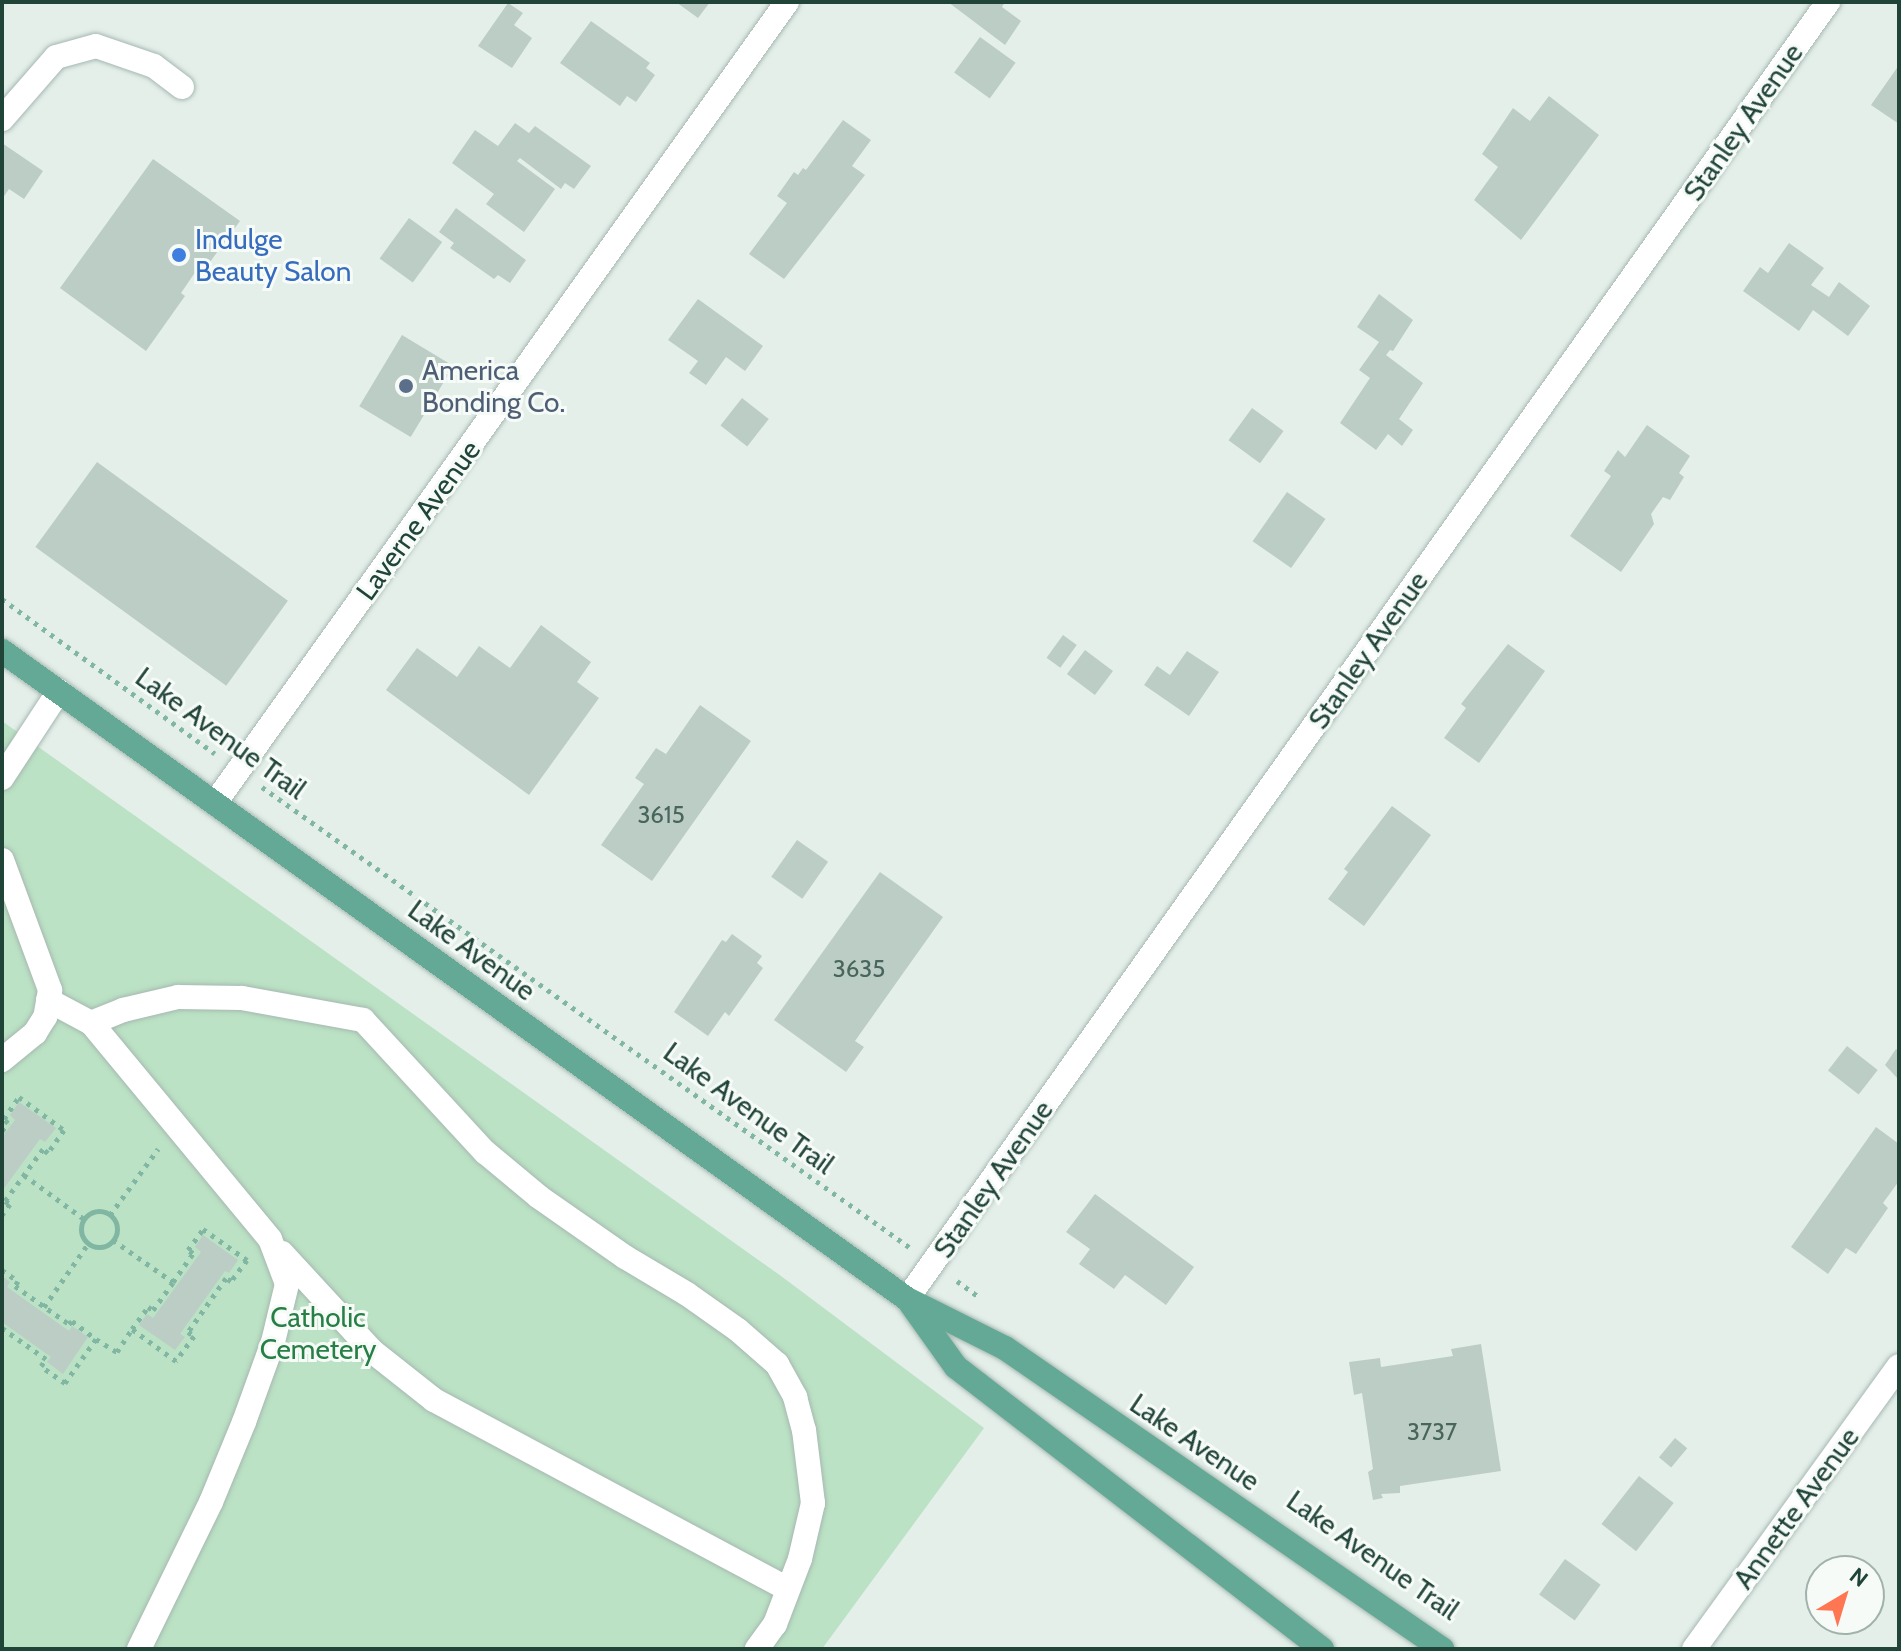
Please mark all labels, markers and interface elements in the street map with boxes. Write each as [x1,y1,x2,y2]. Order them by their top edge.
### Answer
street label: Stanley Avenue [1676,37,1810,207]
place label: Indulge Beauty Salon [195,222,351,288]
marker: Indulge Beauty Salon [170,246,188,264]
place label: America Bonding Co. [422,353,565,419]
marker: America Bonding Co. [397,377,415,395]
street label: Laverne Avenue [349,434,487,606]
street label: Stanley Avenue [1301,565,1435,735]
street label: Lake Avenue Trail [129,660,313,806]
house number: 3615 [637,801,685,829]
street label: Lake Avenue [402,893,542,1007]
house number: 3635 [833,955,885,983]
street label: Lake Avenue Trail [657,1035,841,1181]
street label: Stanley Avenue [926,1094,1060,1264]
park label: Catholic Cemetery [260,1300,376,1366]
street label: Lake Avenue [1124,1386,1266,1498]
house number: 3737 [1407,1418,1457,1446]
street label: Annette Avenue [1726,1421,1866,1595]
street label: Lake Avenue Trail [1281,1483,1465,1627]
north arrow [1805,1555,1885,1635]
text: N [1844,1562,1873,1593]

